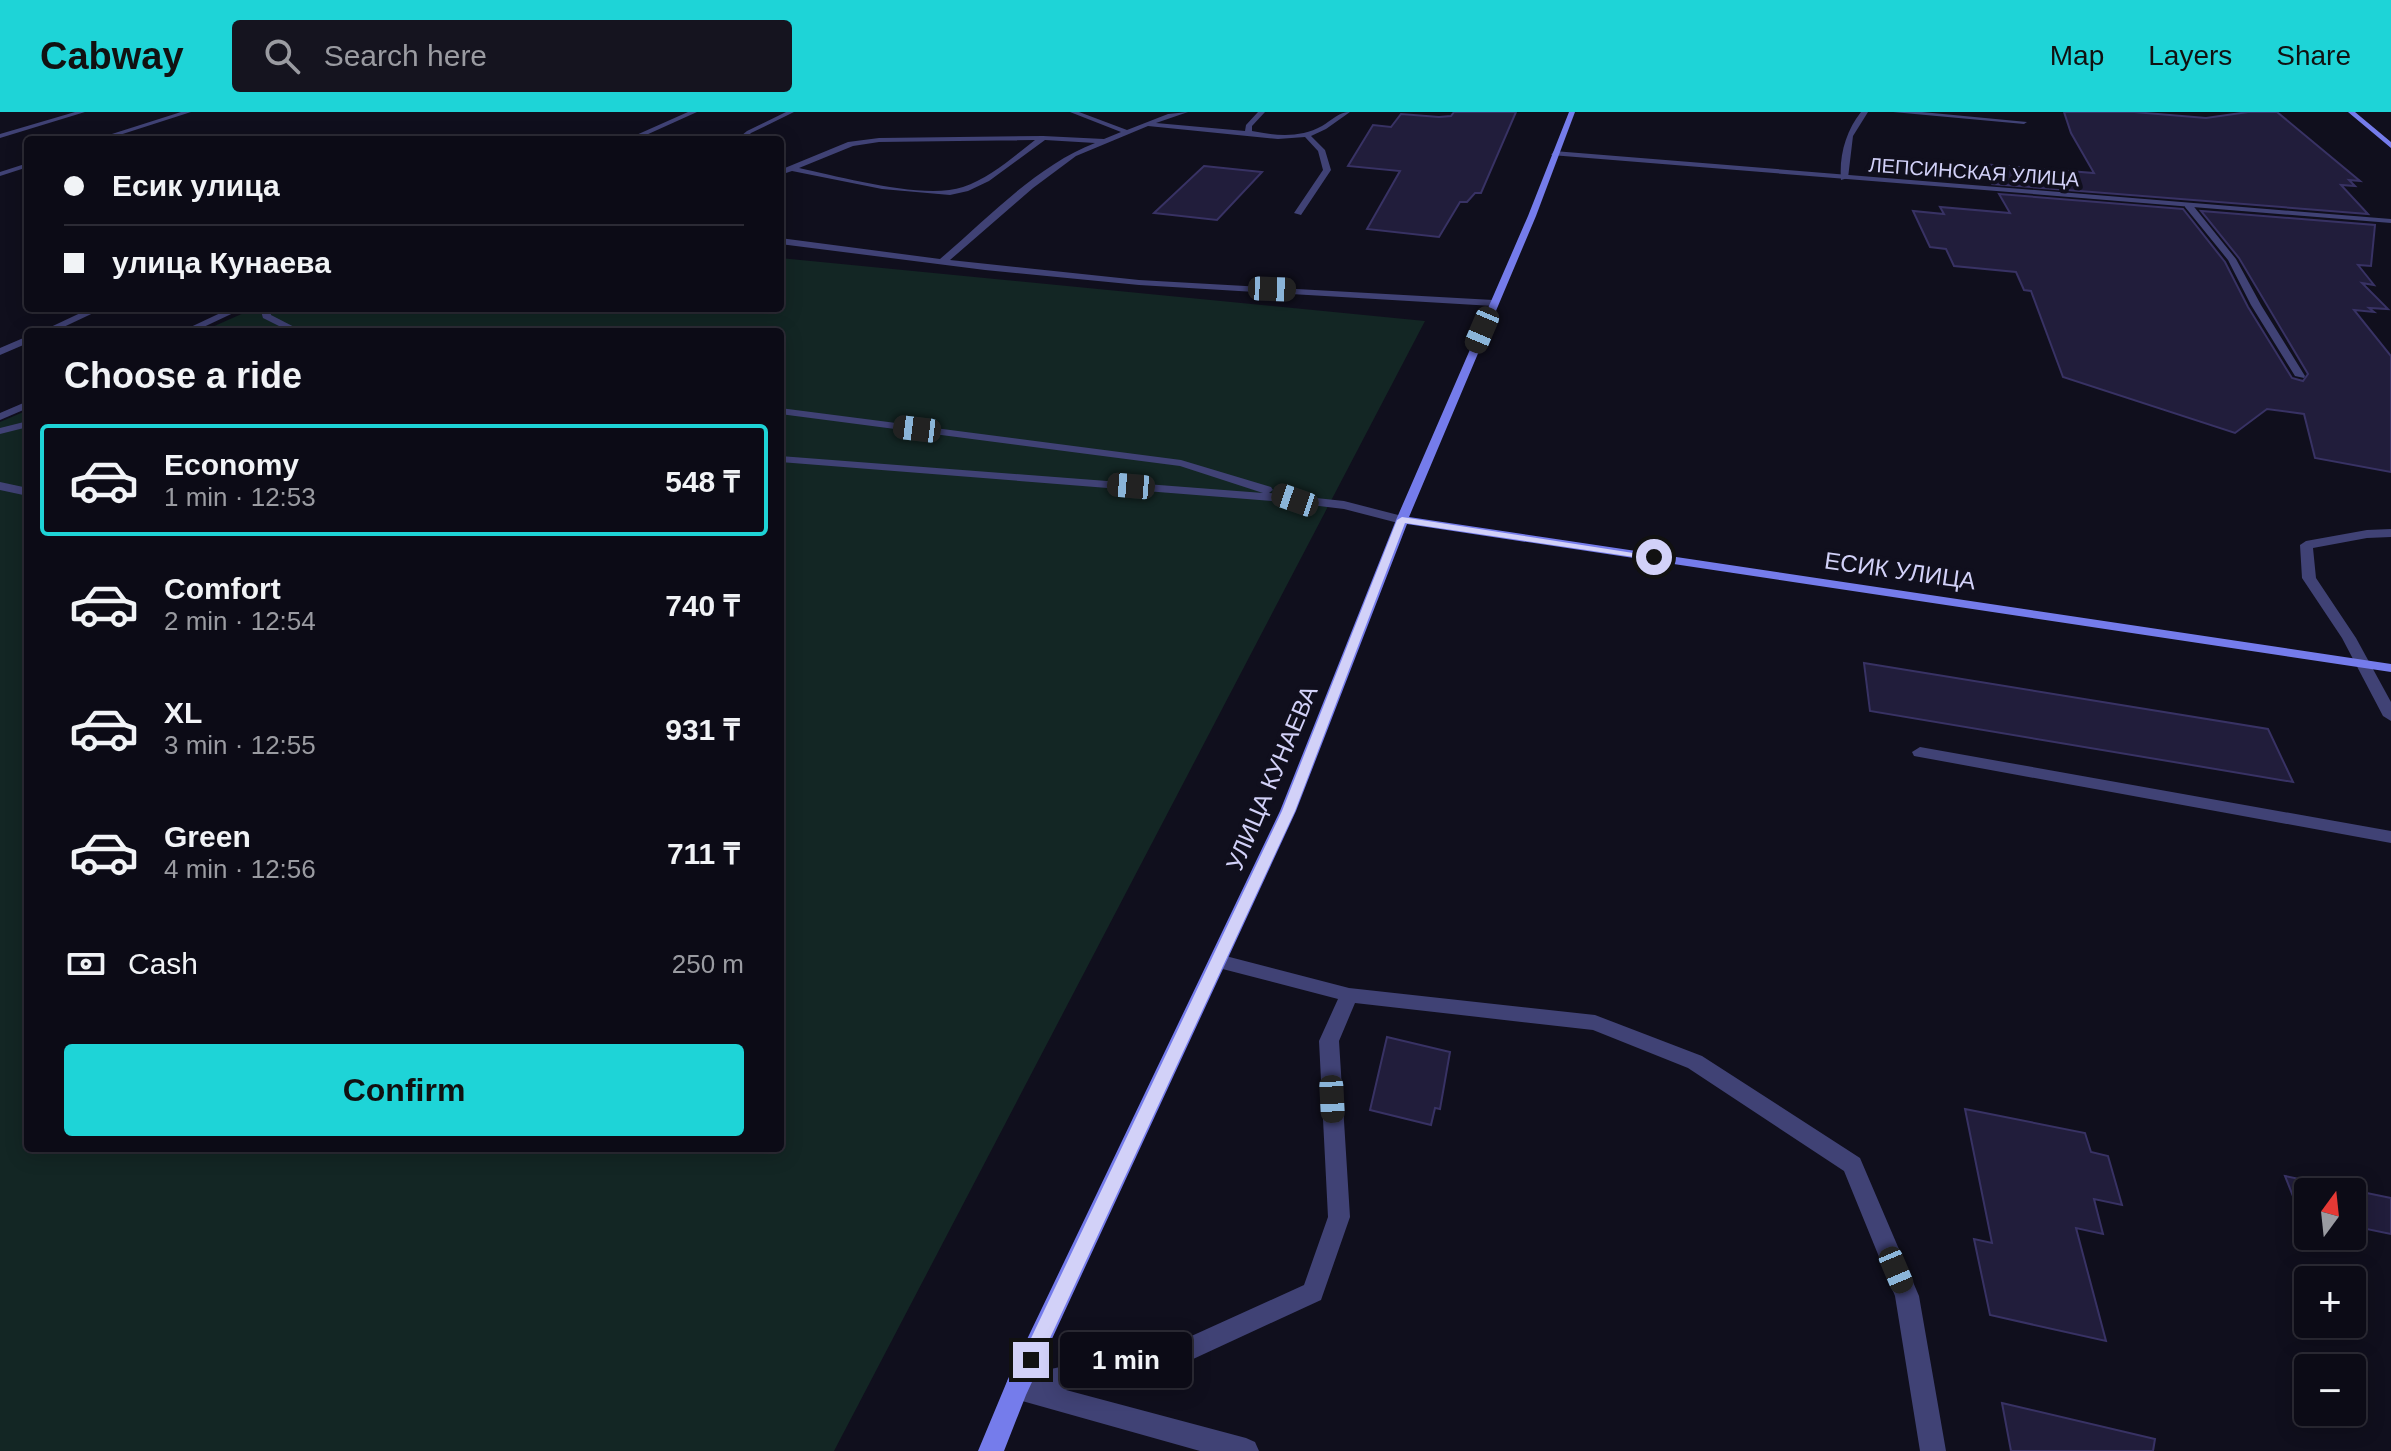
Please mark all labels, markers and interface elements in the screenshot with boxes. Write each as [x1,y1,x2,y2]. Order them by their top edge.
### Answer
search box [232,20,792,92]
icon: search [260,34,304,78]
text: Cabway [40,35,184,77]
text: Search here [324,39,487,72]
text: Map [2050,40,2104,71]
text: Layers [2148,40,2232,71]
text: Share [2276,40,2351,71]
street label: ЛЕПСИНСКАЯ УЛИЦА [1868,154,2081,190]
text: Есик улица [112,169,280,202]
text: улица Кунаева [112,246,331,279]
car [1248,276,1296,302]
car [1462,303,1502,357]
text: Choose a ride [64,355,302,396]
car [892,414,942,444]
icon: car [68,444,140,516]
text: Economy [164,448,299,481]
text: 548 ₸ [665,465,740,498]
car [1106,472,1156,500]
car [1268,481,1322,519]
text: 1 min · 12:53 [164,482,316,512]
route start [1636,539,1672,575]
street label: ЕСИК УЛИЦА [1823,547,1977,594]
icon: car [68,568,140,640]
text: Comfort [164,572,281,605]
text: 740 ₸ [665,589,740,622]
text: 2 min · 12:54 [164,606,316,636]
street label: УЛИЦА КУНАЕВА [1220,681,1323,874]
icon: car [68,692,140,764]
text: XL [164,696,202,729]
text: 931 ₸ [665,713,740,746]
text: 3 min · 12:55 [164,730,316,760]
icon: car [68,816,140,888]
text: Green [164,820,251,853]
text: 711 ₸ [667,837,740,870]
text: 4 min · 12:56 [164,854,316,884]
icon: cash [64,942,108,986]
text: Cash [128,947,198,980]
text: 250 m [672,949,744,979]
button: Confirm [64,1044,744,1136]
car [1319,1074,1345,1124]
north arrow [2294,1178,2366,1250]
map controls [2294,1178,2366,1426]
car [1876,1243,1916,1297]
button: + [2294,1266,2366,1338]
callout: 1 min [1059,1332,1191,1388]
route end [1013,1342,1049,1378]
text: 1 min [1092,1345,1160,1375]
button: − [2294,1354,2366,1426]

